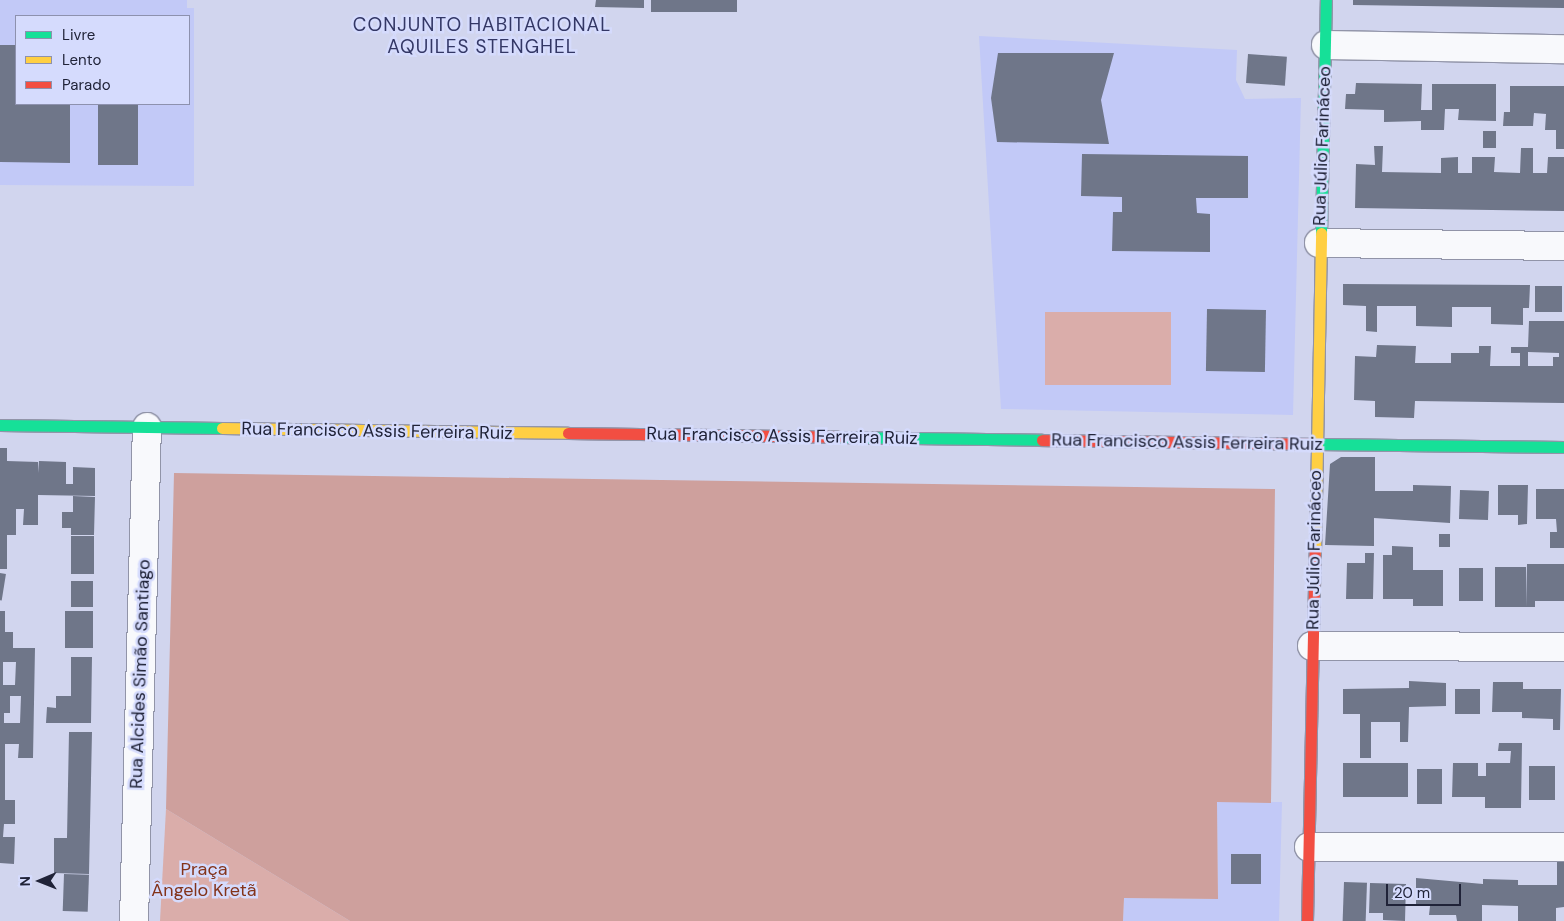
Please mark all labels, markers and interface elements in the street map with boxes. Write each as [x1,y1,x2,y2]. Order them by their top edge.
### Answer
district label: CONJUNTO HABITACIONAL AQUILES STENGHEL [350,14,614,58]
legend [15,15,190,105]
text: Livre [62,25,95,45]
text: Lento [62,50,101,70]
street label: Rua Júlio Farináceo [1308,66,1336,226]
text: Parado [62,75,111,95]
street label: Rua Francisco Assis Ferreira Ruiz [241,418,513,444]
street label: Rua Francisco Assis Ferreira Ruiz [646,423,918,449]
street label: Rua Francisco Assis Ferreira Ruiz [1051,429,1323,455]
street label: Rua Júlio Farináceo [1302,470,1326,630]
street label: Rua Alcides Simão Santiago [125,559,155,789]
north arrow [15,856,65,906]
park label: Praça Ângelo Kretã [151,859,257,902]
scale bar [1389,874,1464,906]
text: N [16,876,34,887]
text: 20 m [1394,883,1430,903]

